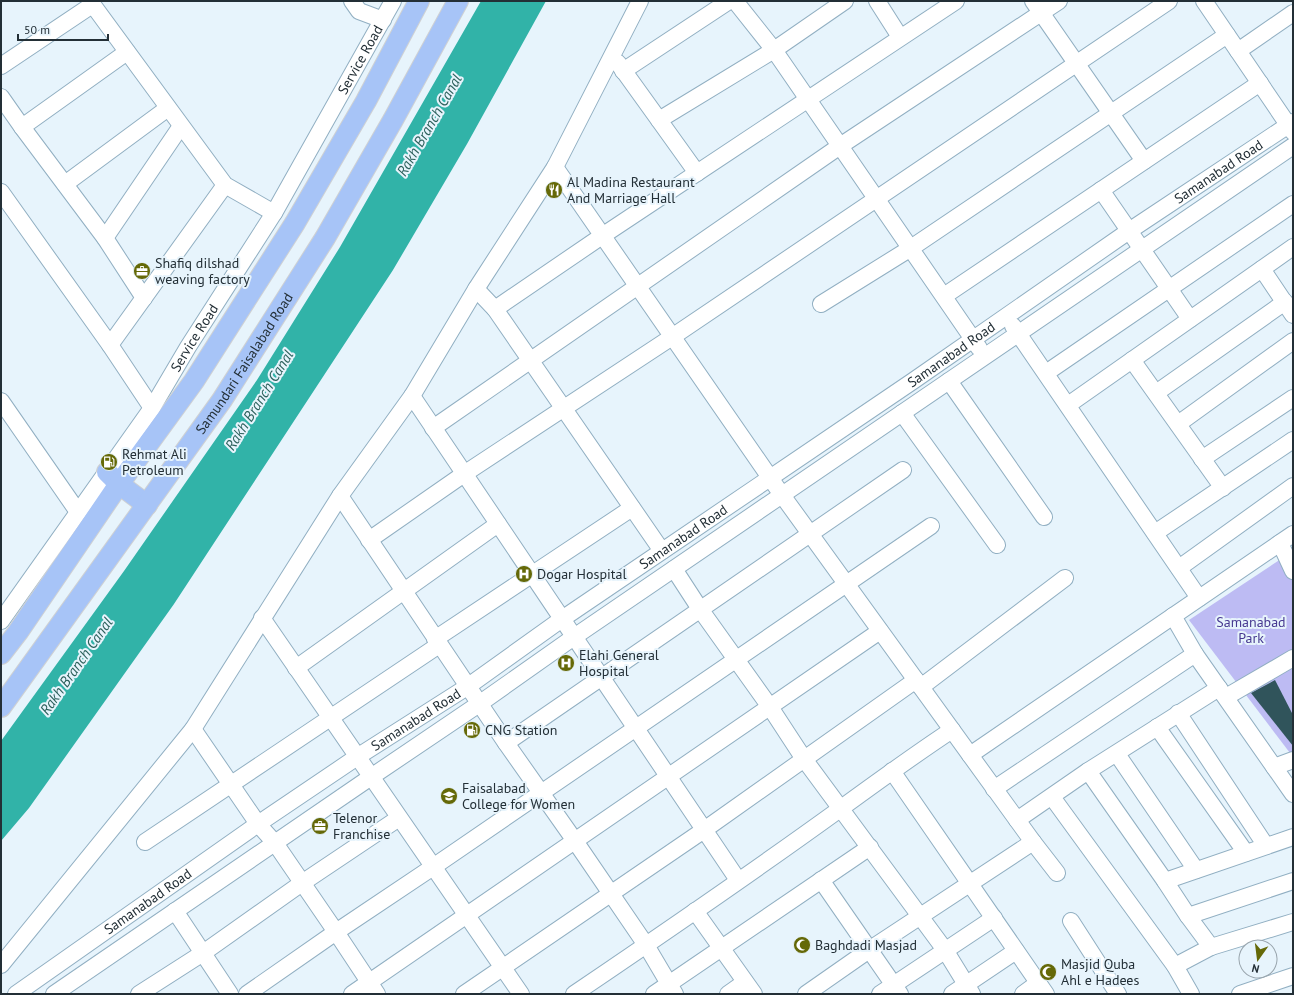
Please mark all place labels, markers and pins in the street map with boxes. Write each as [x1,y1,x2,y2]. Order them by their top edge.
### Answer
place label: Al Madina Restaurant And Marriage Hall [567,173,695,207]
restaurant icon: Al Madina Restaurant And Marriage Hall [544,180,564,200]
place label: Shafiq dilshad weaving factory [155,254,250,288]
office icon: Shafiq dilshad weaving factory [132,261,152,281]
place label: Rehmat Ali Petroleum [122,445,187,479]
fuel station icon: Rehmat Ali Petroleum [99,452,119,472]
hospital icon: Dogar Hospital [514,564,534,584]
place label: Dogar Hospital [537,565,627,583]
place label: Elahi General Hospital [579,646,659,680]
hospital icon: Elahi General Hospital [556,653,576,673]
fuel station icon: CNG Station [462,720,482,740]
place label: CNG Station [485,721,558,739]
place label: Faisalabad College for Women [462,779,575,813]
school or university icon: Faisalabad College for Women [439,786,459,806]
place label: Telenor Franchise [333,809,390,843]
office icon: Telenor Franchise [310,816,330,836]
mosque icon: Baghdadi Masjad [792,935,812,955]
place label: Baghdadi Masjad [815,936,917,954]
place label: Masjid Quba Ahl e Hadees [1061,955,1139,989]
mosque icon: Masjid Quba Ahl e Hadees [1038,962,1058,982]

